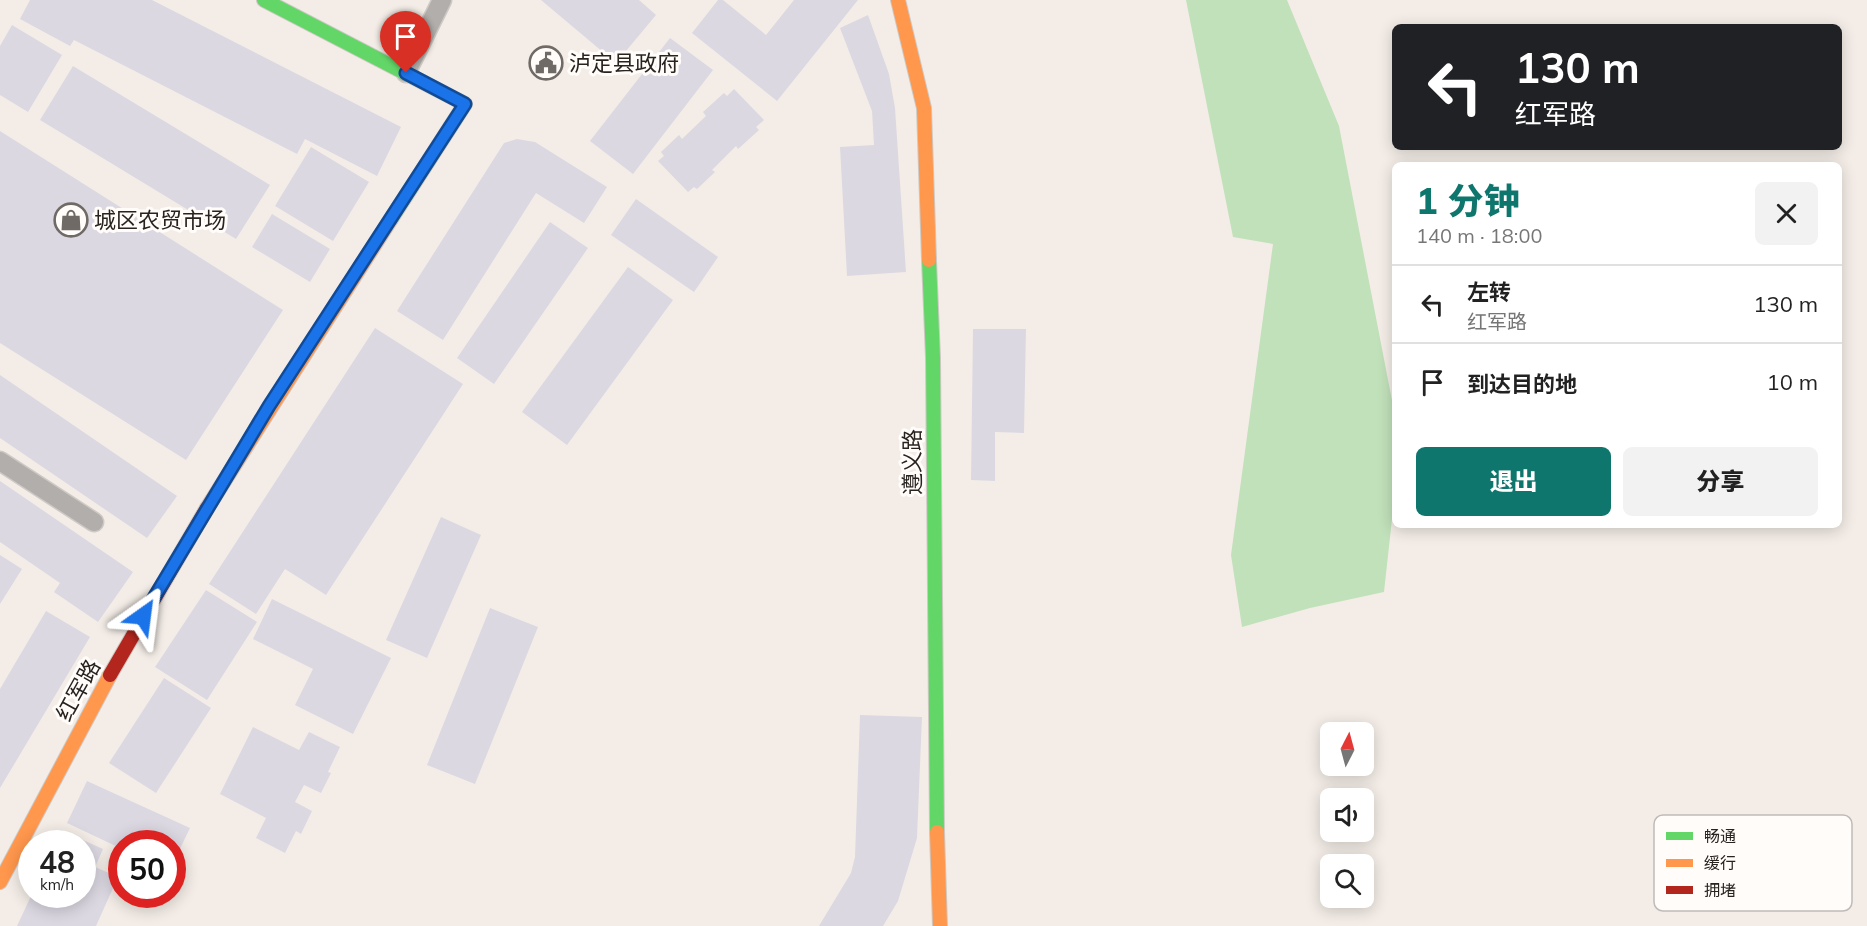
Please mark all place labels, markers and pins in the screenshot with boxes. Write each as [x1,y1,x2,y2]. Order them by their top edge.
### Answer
pin [380,11,431,73]
public building icon: 泸定县政府 [528,45,564,81]
place label: 泸定县政府 [569,49,679,77]
shop icon: 城区农贸市场 [53,202,89,238]
place label: 城区农贸市场 [94,206,226,234]

